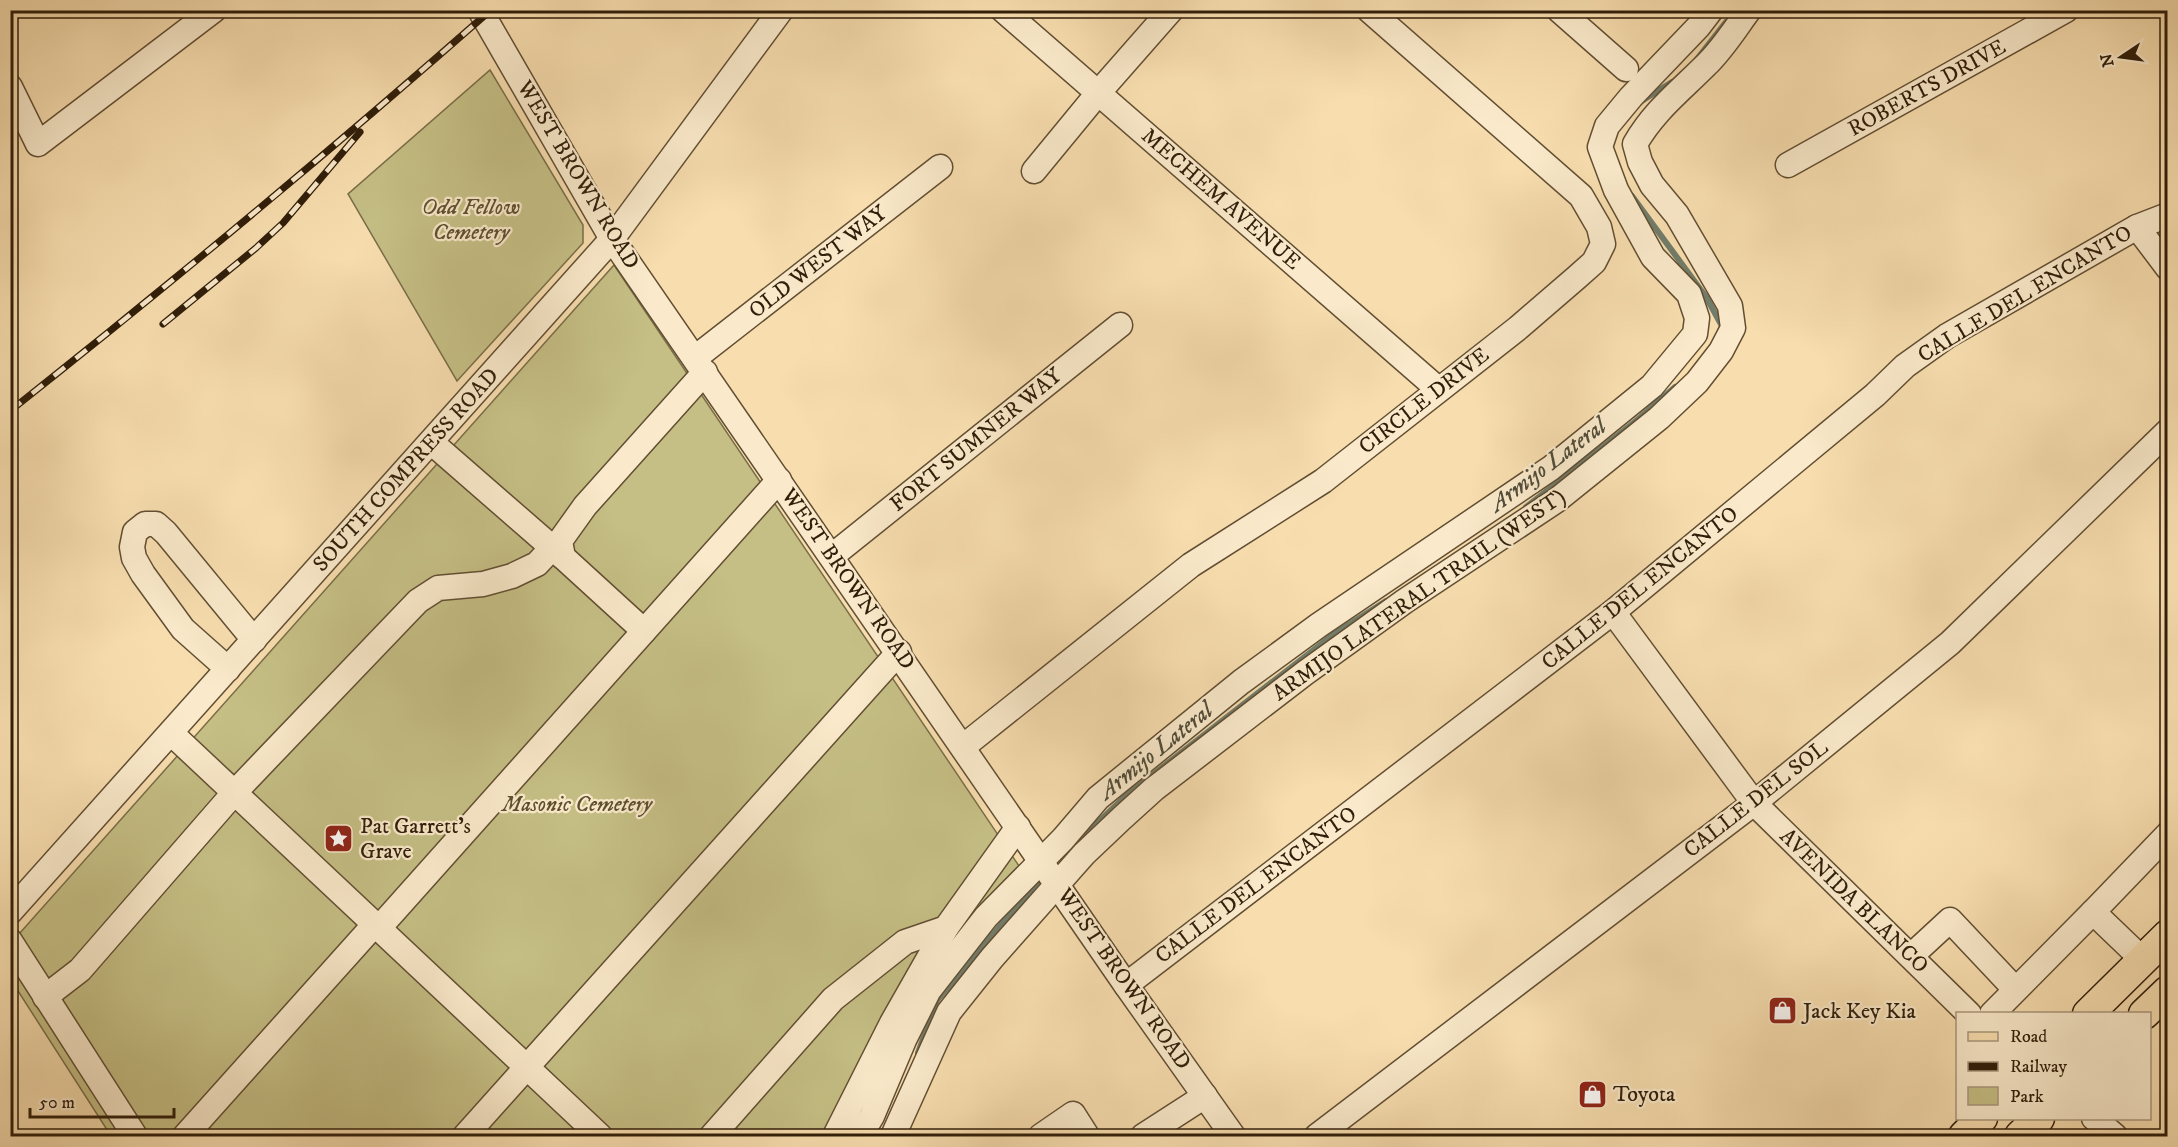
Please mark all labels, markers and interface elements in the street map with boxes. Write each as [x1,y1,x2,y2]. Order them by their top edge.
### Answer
north arrow [2091,27,2151,87]
street label: ROBERTS DRIVE [1843,33,2011,143]
text: N [2096,51,2119,69]
street label: WEST BROWN ROAD [510,75,645,274]
street label: MECHEM AVENUE [1136,122,1306,276]
park label: Odd Fellow Cemetery [422,194,520,246]
street label: OLD WEST WAY [744,199,893,324]
street label: CALLE DEL ENCANTO [1913,219,2137,369]
street label: CIRCLE DRIVE [1353,342,1495,460]
street label: SOUTH COMPRESS ROAD [307,362,505,578]
street label: FORT SUMNER WAY [885,362,1068,518]
water label: Armijo Lateral [1481,410,1614,520]
street label: WEST BROWN ROAD [775,482,921,675]
street label: ARMIJO LATERAL TRAIL (WEST) [1267,483,1571,707]
street label: CALLE DEL ENCANTO [1536,500,1744,676]
water label: Armijo Lateral [1090,694,1221,808]
street label: CALLE DEL SOL [1678,734,1834,864]
park label: Masonic Cemetery [500,791,653,818]
street label: CALLE DEL ENCANTO [1150,800,1362,970]
place label: Pat Garrett's Grave [360,813,471,865]
place icon: Pat Garrett's Grave [323,823,355,855]
street label: AVENIDA BLANCO [1774,823,1934,979]
street label: WEST BROWN ROAD [1051,882,1197,1075]
shop icon: Jack Key Kia [1766,995,1798,1027]
place label: Jack Key Kia [1801,998,1916,1025]
legend [1956,1012,2151,1120]
text: Road [2010,1026,2047,1048]
text: Railway [2010,1056,2068,1078]
shop icon: Toyota [1576,1078,1608,1110]
scale bar [30,1081,174,1119]
place label: Toyota [1613,1081,1676,1108]
text: Park [2010,1086,2044,1108]
text: 50 m [39,1092,75,1114]

